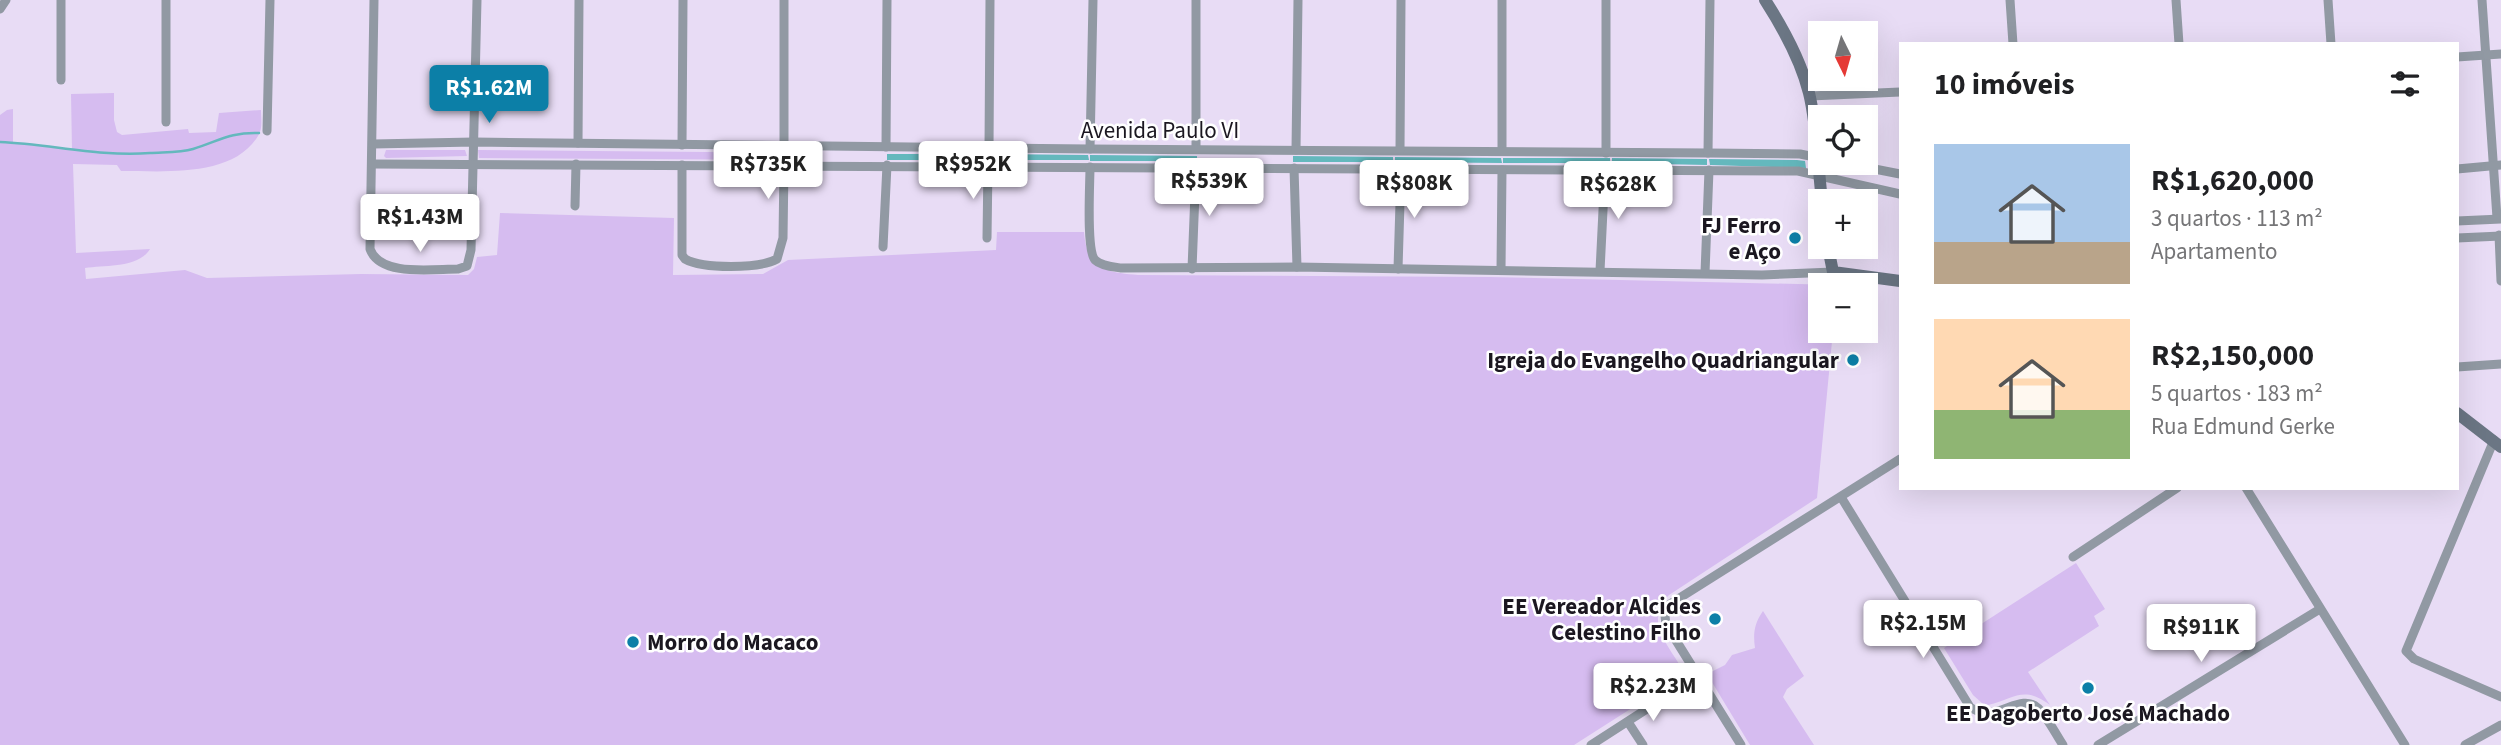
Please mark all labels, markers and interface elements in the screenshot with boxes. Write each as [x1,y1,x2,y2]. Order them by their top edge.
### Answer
north arrow [1808,21,1878,91]
map controls [1808,21,1878,343]
text: 10 imóveis [1934,63,2075,106]
icon: filters [2386,65,2424,103]
pin: R$1.62M [424,66,554,125]
text: R$1.62M [445,71,533,104]
button: locate [1808,105,1878,175]
street label: Avenida Paulo VI [1081,114,1239,147]
pin: R$735K [711,142,825,201]
pin: R$952K [916,142,1030,201]
text: R$735K [730,147,806,180]
text: R$952K [935,147,1011,180]
pin: R$539K [1152,158,1266,218]
text: R$1,620,000 [2151,159,2314,202]
pin: R$808K [1357,160,1471,220]
pin: R$628K [1561,162,1675,221]
text: R$539K [1171,164,1247,197]
text: R$808K [1376,166,1452,199]
text: R$628K [1580,167,1656,200]
icon: home [1990,172,2074,256]
button: + [1808,189,1878,259]
pin: R$1.43M [355,194,485,254]
text: R$1.43M [376,200,464,233]
text: 3 quartos · 113 m² [2151,202,2323,235]
place label: FJ Ferro e Aço [1701,209,1781,268]
marker: FJ Ferro e Aço [1787,230,1803,246]
text: Apartamento [2151,235,2277,268]
button: − [1808,273,1878,343]
text: R$2,150,000 [2151,334,2314,377]
place label: Igreja do Evangelho Quadriangular [1487,344,1840,377]
icon: home [1990,347,2074,431]
marker: Igreja do Evangelho Quadriangular [1845,352,1861,368]
text: 5 quartos · 183 m² [2151,377,2323,410]
text: Rua Edmund Gerke [2151,410,2335,443]
place label: EE Vereador Alcides Celestino Filho [1502,590,1701,649]
pin: R$2.15M [1858,600,1988,660]
pin: R$911K [2144,604,2258,664]
text: R$2.15M [1879,606,1967,639]
text: R$911K [2163,610,2239,643]
marker: EE Vereador Alcides Celestino Filho [1707,611,1723,627]
place label: Morro do Macaco [647,626,818,659]
marker: Morro do Macaco [625,634,641,650]
pin: R$2.23M [1588,664,1718,723]
text: R$2.23M [1609,669,1697,702]
marker: EE Dagoberto José Machado [2080,680,2096,696]
place label: EE Dagoberto José Machado [1946,697,2230,730]

